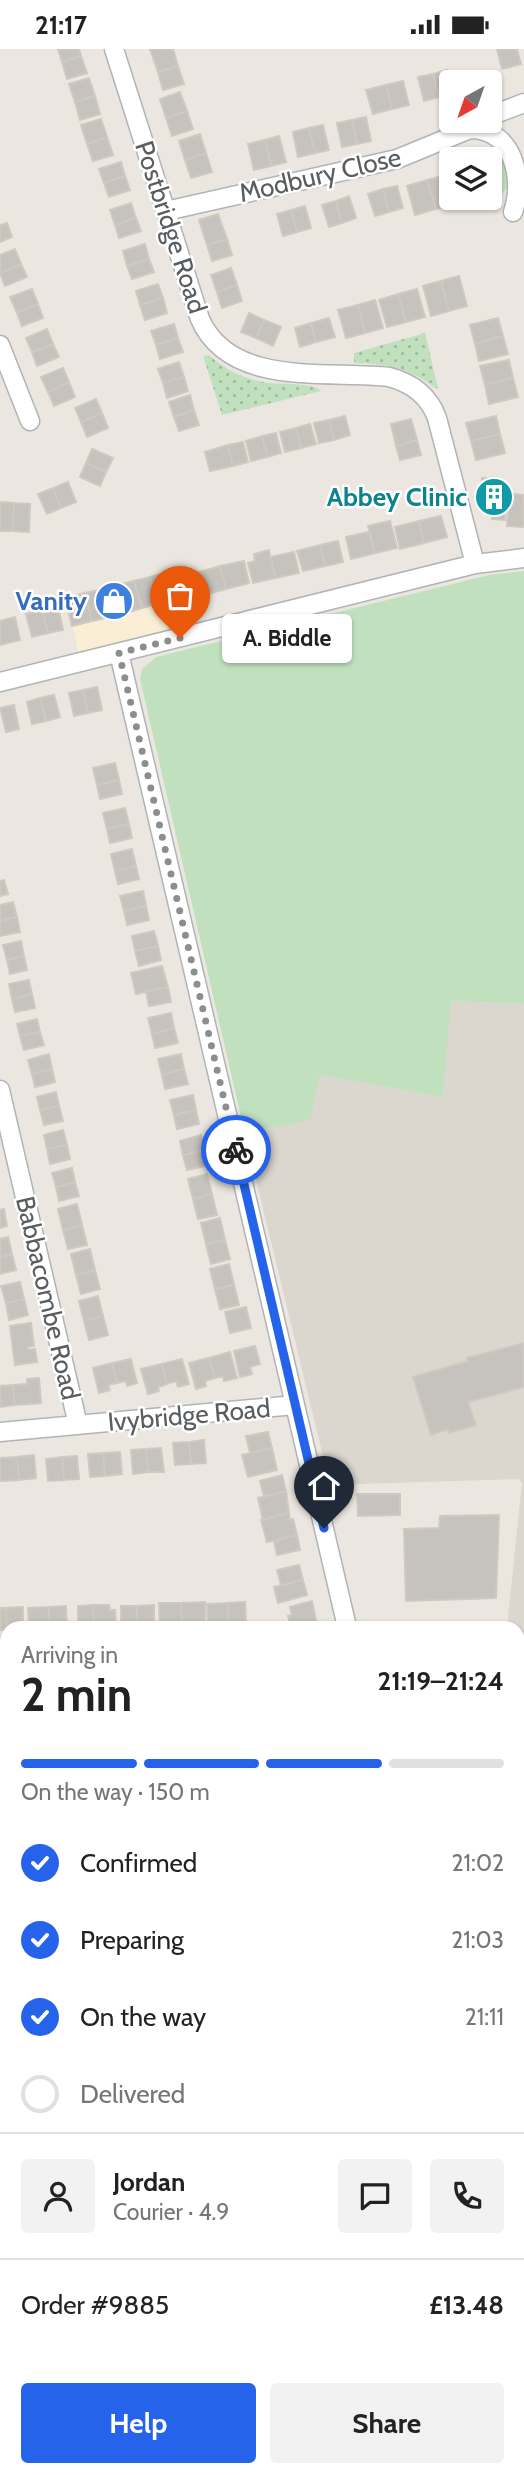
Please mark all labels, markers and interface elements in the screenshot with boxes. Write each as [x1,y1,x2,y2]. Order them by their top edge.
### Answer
text: 21:17 [35,9,87,41]
north arrow [439,70,502,133]
map controls [439,70,502,210]
street label: Postbridge Road [128,137,214,317]
street label: Modbury Close [236,141,404,209]
button: layers [439,147,502,210]
building icon: Abbey Clinic [473,476,515,518]
place label: Abbey Clinic [327,481,467,513]
pin [150,566,210,638]
icon: bag [161,577,199,615]
shop icon: Vanity [93,580,135,622]
place label: Vanity [15,585,87,617]
callout: A. Biddle [222,613,352,663]
text: A. Biddle [243,624,331,652]
courier [201,1115,271,1185]
icon: bike [217,1131,255,1169]
street label: Babbacombe Road [9,1193,87,1403]
street label: Ivybridge Road [106,1392,272,1438]
pin [294,1456,354,1528]
icon: home [305,1467,343,1505]
text: Arriving in [21,1641,118,1669]
text: 21:19–21:24 [378,1665,504,1697]
text: 2 min [21,1667,132,1723]
text: On the way · 150 m [21,1778,210,1806]
icon: check [21,1844,59,1882]
text: Confirmed [80,1847,197,1879]
text: 21:02 [452,1849,504,1877]
icon: check [21,1921,59,1959]
text: Preparing [80,1924,184,1956]
text: 21:03 [451,1926,504,1954]
icon: check [21,1998,59,2036]
text: On the way [80,2001,206,2033]
text: 21:11 [465,2003,504,2031]
text: Delivered [80,2078,185,2110]
button: person [21,2159,95,2233]
button: chat [338,2159,412,2233]
button: phone [430,2159,504,2233]
text: Jordan [113,2166,185,2198]
text: Courier · 4.9 [113,2198,229,2226]
text: Order #9885 [21,2289,169,2321]
text: £13.48 [429,2289,504,2321]
button: Help [21,2383,256,2463]
button: Share [270,2383,504,2463]

